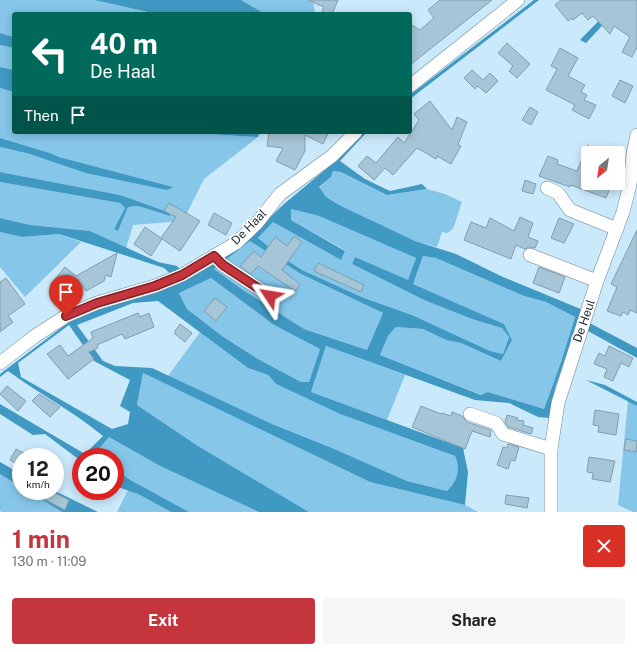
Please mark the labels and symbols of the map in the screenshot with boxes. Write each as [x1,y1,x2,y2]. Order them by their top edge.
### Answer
north arrow [581,146,625,190]
street label: De Haal [228,206,270,248]
pin [49,275,83,316]
position arrow [249,275,291,317]
street label: De Heul [570,297,598,344]
speed limit sign: 20 [72,448,124,500]

